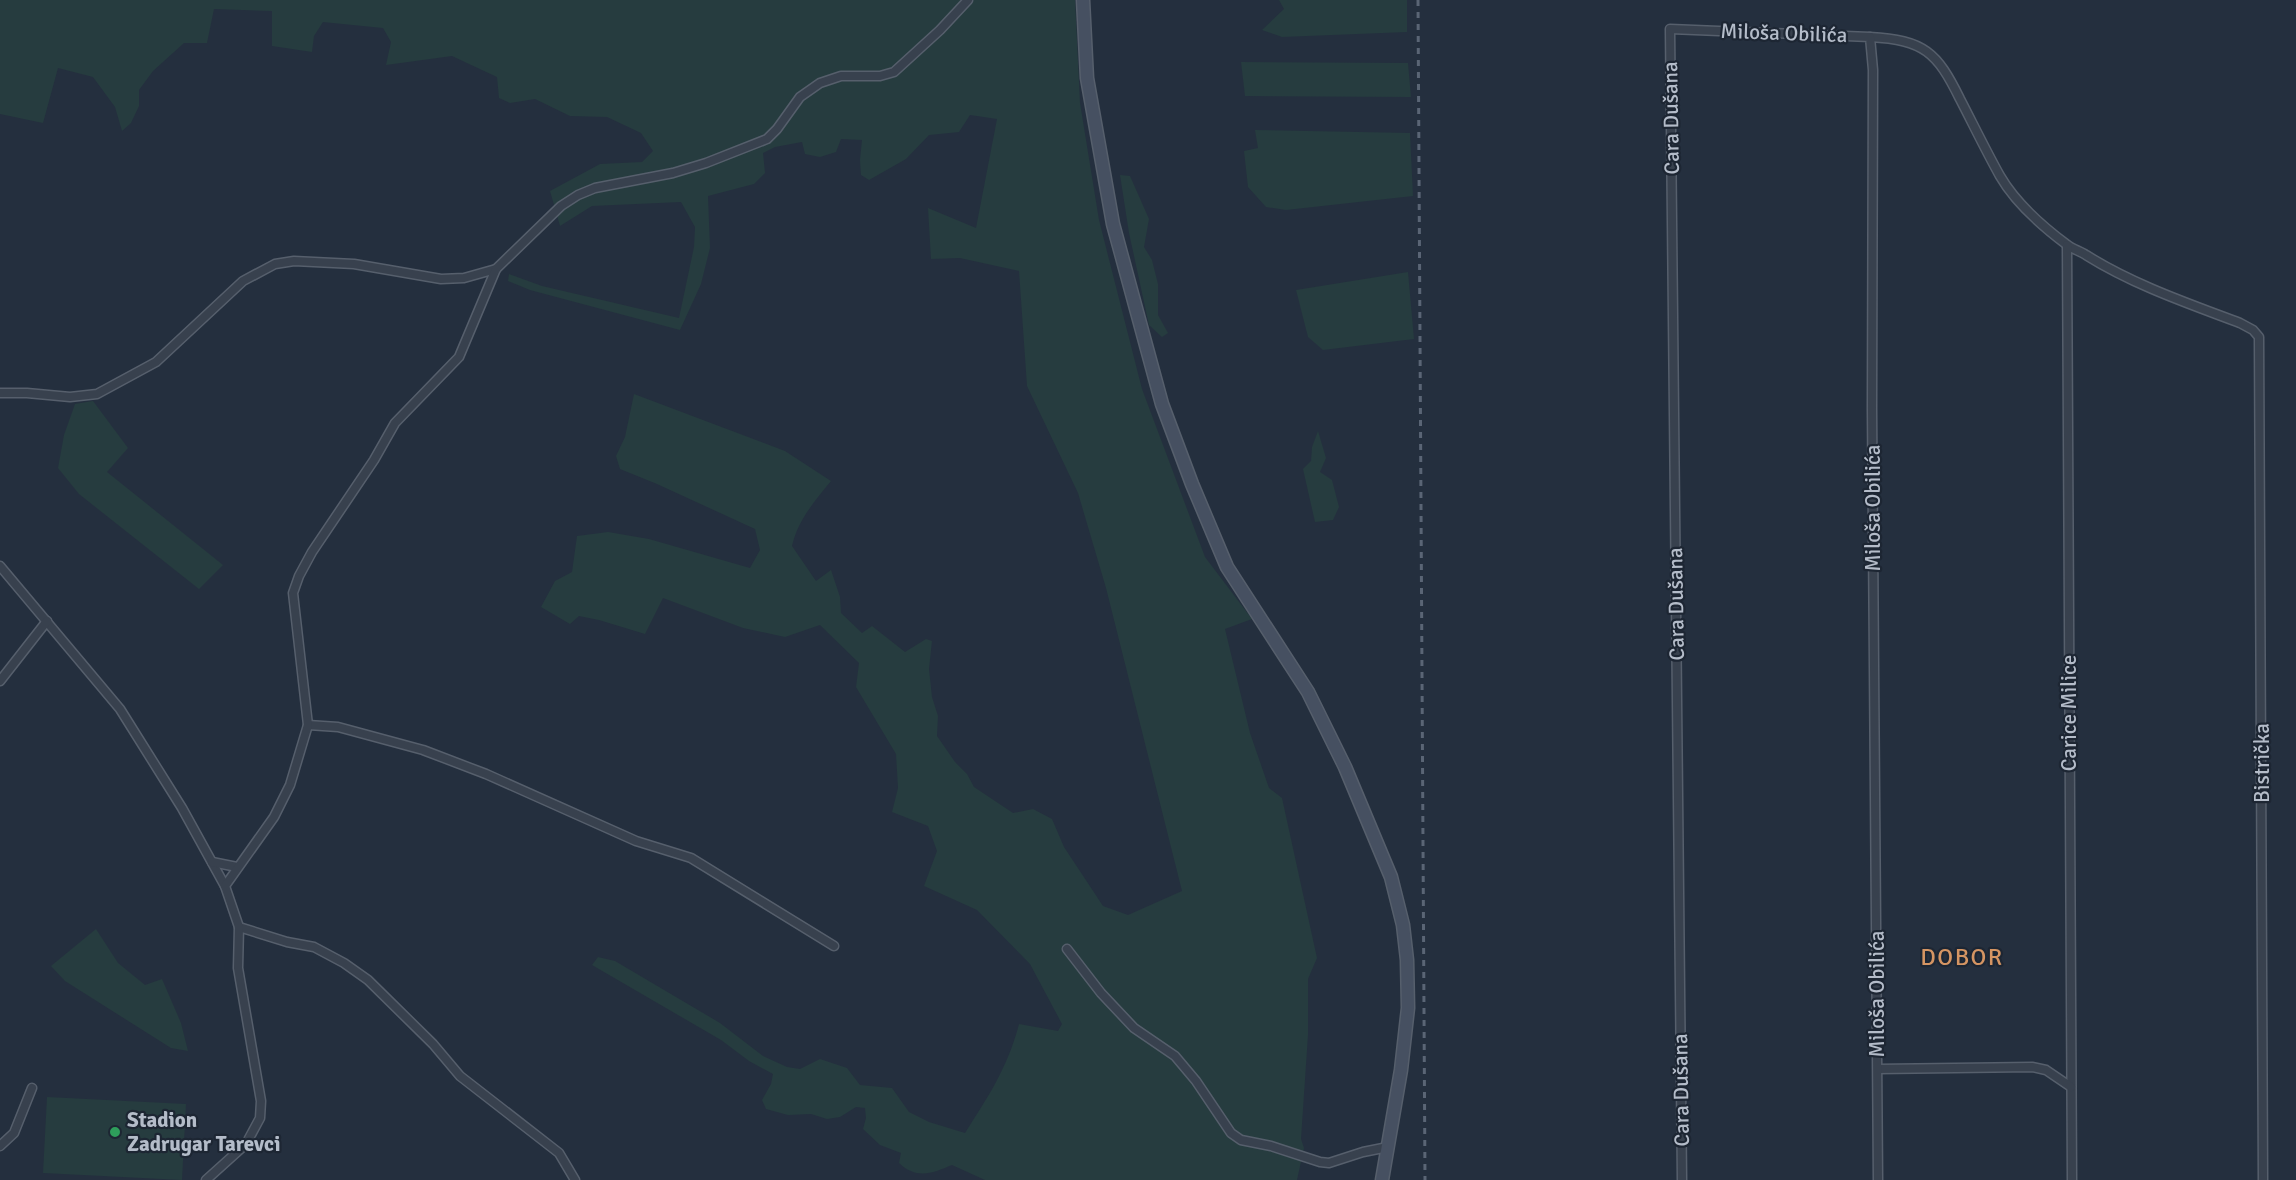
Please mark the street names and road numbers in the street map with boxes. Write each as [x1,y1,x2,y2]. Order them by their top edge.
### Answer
street label: Miloša Obilića [1720,18,1848,48]
street label: Cara Dušana [1657,61,1685,175]
street label: Miloša Obilića [1860,445,1886,571]
street label: Cara Dušana [1662,547,1690,661]
street label: Carice Milice [2056,655,2082,771]
street label: Bistrička [2249,723,2275,803]
street label: Miloša Obilića [1864,931,1890,1057]
street label: Cara Dušana [1667,1033,1695,1147]

